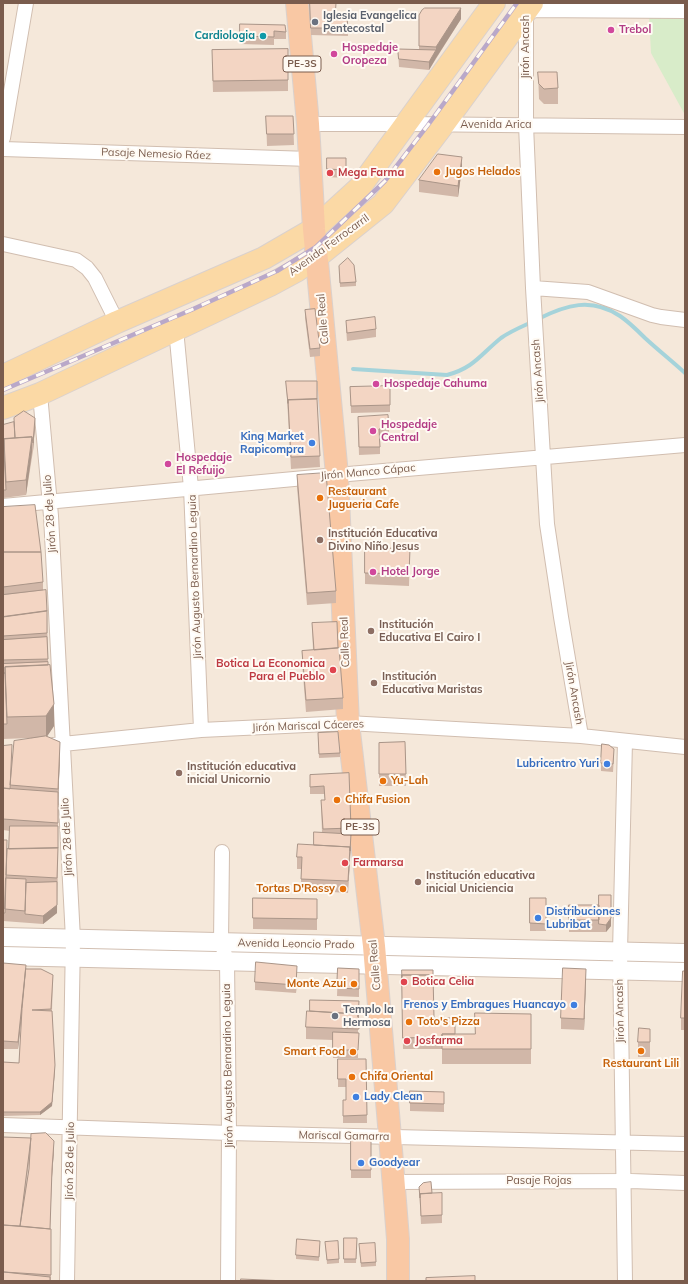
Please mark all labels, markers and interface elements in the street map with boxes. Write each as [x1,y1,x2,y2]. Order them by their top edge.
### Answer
place label: Iglesia Evangelica Pentecostal [323,9,417,35]
street label: Jirón Ancash [519,15,533,79]
marker: Iglesia Evangelica Pentecostal [310,17,320,27]
place label: Trebol [619,23,651,37]
marker: Trebol [606,25,616,35]
place label: Cardiologia [194,29,255,43]
marker: Cardiologia [258,31,268,41]
place label: Hospedaje Oropeza [342,41,398,67]
marker: Hospedaje Oropeza [329,49,339,59]
road number: PE-3S [283,56,321,72]
street label: Avenida Arica [460,118,532,132]
street label: Pasaje Nemesio Ráez [101,145,211,163]
place label: Jugos Helados [445,165,520,179]
place label: Mega Farma [338,166,404,180]
marker: Jugos Helados [432,167,442,177]
marker: Mega Farma [325,168,335,178]
street label: Avenida Ferrocarril [286,211,372,279]
street label: Calle Real [314,293,332,345]
street label: Jirón Ancash [529,339,547,403]
place label: Hospedaje Cahuma [384,377,487,391]
marker: Hospedaje Cahuma [371,379,381,389]
place label: Hospedaje Central [381,418,437,444]
marker: Hospedaje Central [368,426,378,436]
place label: King Market Rapicompra [240,430,304,456]
marker: King Market Rapicompra [307,438,317,448]
place label: Hospedaje El Refuijo [176,451,232,477]
marker: Hospedaje El Refuijo [163,459,173,469]
street label: Jirón Manco Cápac [320,461,416,483]
street label: Jirón 28 de Julio [41,474,59,554]
place label: Restaurant Jugueria Cafe [328,485,399,511]
marker: Restaurant Jugueria Cafe [315,493,325,503]
street label: Jirón Augusto Bernardino Leguia [186,494,204,660]
place label: Institución Educativa Divino Niño Jesus [328,527,438,553]
marker: Institución Educativa Divino Niño Jesus [315,535,325,545]
place label: Hotel Jorge [381,565,440,579]
marker: Hotel Jorge [368,567,378,577]
street label: Calle Real [338,616,352,668]
place label: Institución Educativa El Cairo I [379,618,480,644]
marker: Institución Educativa El Cairo I [366,626,376,636]
place label: Botica La Economica Para el Pueblo [216,657,325,683]
street label: Jirón Ancash [562,660,586,726]
marker: Botica La Economica Para el Pueblo [328,665,338,675]
place label: Institución Educativa Maristas [382,670,483,696]
marker: Institución Educativa Maristas [369,678,379,688]
street label: Jirón Mariscal Cáceres [252,717,364,735]
place label: Lubricentro Yuri [517,757,599,771]
marker: Lubricentro Yuri [602,759,612,769]
place label: Institución educativa inicial Unicornio [187,760,296,786]
marker: Institución educativa inicial Unicornio [174,768,184,778]
place label: Yu-Lah [391,774,428,788]
marker: Yu-Lah [378,776,388,786]
place label: Chifa Fusion [345,793,410,807]
marker: Chifa Fusion [332,795,342,805]
street label: Jirón 28 de Julio [58,797,76,877]
road number: PE-3S [341,819,379,835]
place label: Farmarsa [353,856,404,870]
marker: Farmarsa [340,858,350,868]
place label: Institución educativa inicial Uniciencia [426,869,535,895]
marker: Institución educativa inicial Uniciencia [413,877,423,887]
place label: Tortas D'Rossy [256,882,335,896]
marker: Tortas D'Rossy [338,884,348,894]
place label: Distribuciones Lubribat [546,905,621,931]
marker: Distribuciones Lubribat [533,913,543,923]
street label: Avenida Leoncio Prado [237,936,355,952]
street label: Calle Real [366,939,384,991]
place label: Botica Celia [412,975,474,989]
place label: Monte Azui [287,977,346,991]
marker: Botica Celia [399,977,409,987]
marker: Monte Azui [349,979,359,989]
street label: Jirón Ancash [613,979,627,1043]
street label: Jirón Augusto Bernardino Leguia [220,983,236,1149]
place label: Frenos y Embragues Huancayo [403,998,566,1012]
marker: Frenos y Embragues Huancayo [569,1000,579,1010]
place label: Templo la Hermosa [343,1003,394,1029]
marker: Templo la Hermosa [330,1011,340,1021]
place label: Toto's Pizza [417,1015,480,1029]
marker: Toto's Pizza [404,1017,414,1027]
place label: Josfarma [415,1034,463,1048]
marker: Josfarma [402,1036,412,1046]
place label: Smart Food [283,1045,345,1059]
marker: Restaurant Lili [636,1046,646,1056]
marker: Smart Food [348,1047,358,1057]
place label: Restaurant Lili [603,1057,679,1071]
place label: Chifa Oriental [360,1070,433,1084]
marker: Chifa Oriental [347,1072,357,1082]
place label: Lady Clean [364,1090,423,1104]
marker: Lady Clean [351,1092,361,1102]
street label: Jirón 28 de Julio [63,1122,77,1200]
street label: Mariscal Gamarra [298,1129,390,1143]
place label: Goodyear [369,1156,420,1170]
marker: Goodyear [356,1158,366,1168]
street label: Pasaje Rojas [506,1174,572,1188]

